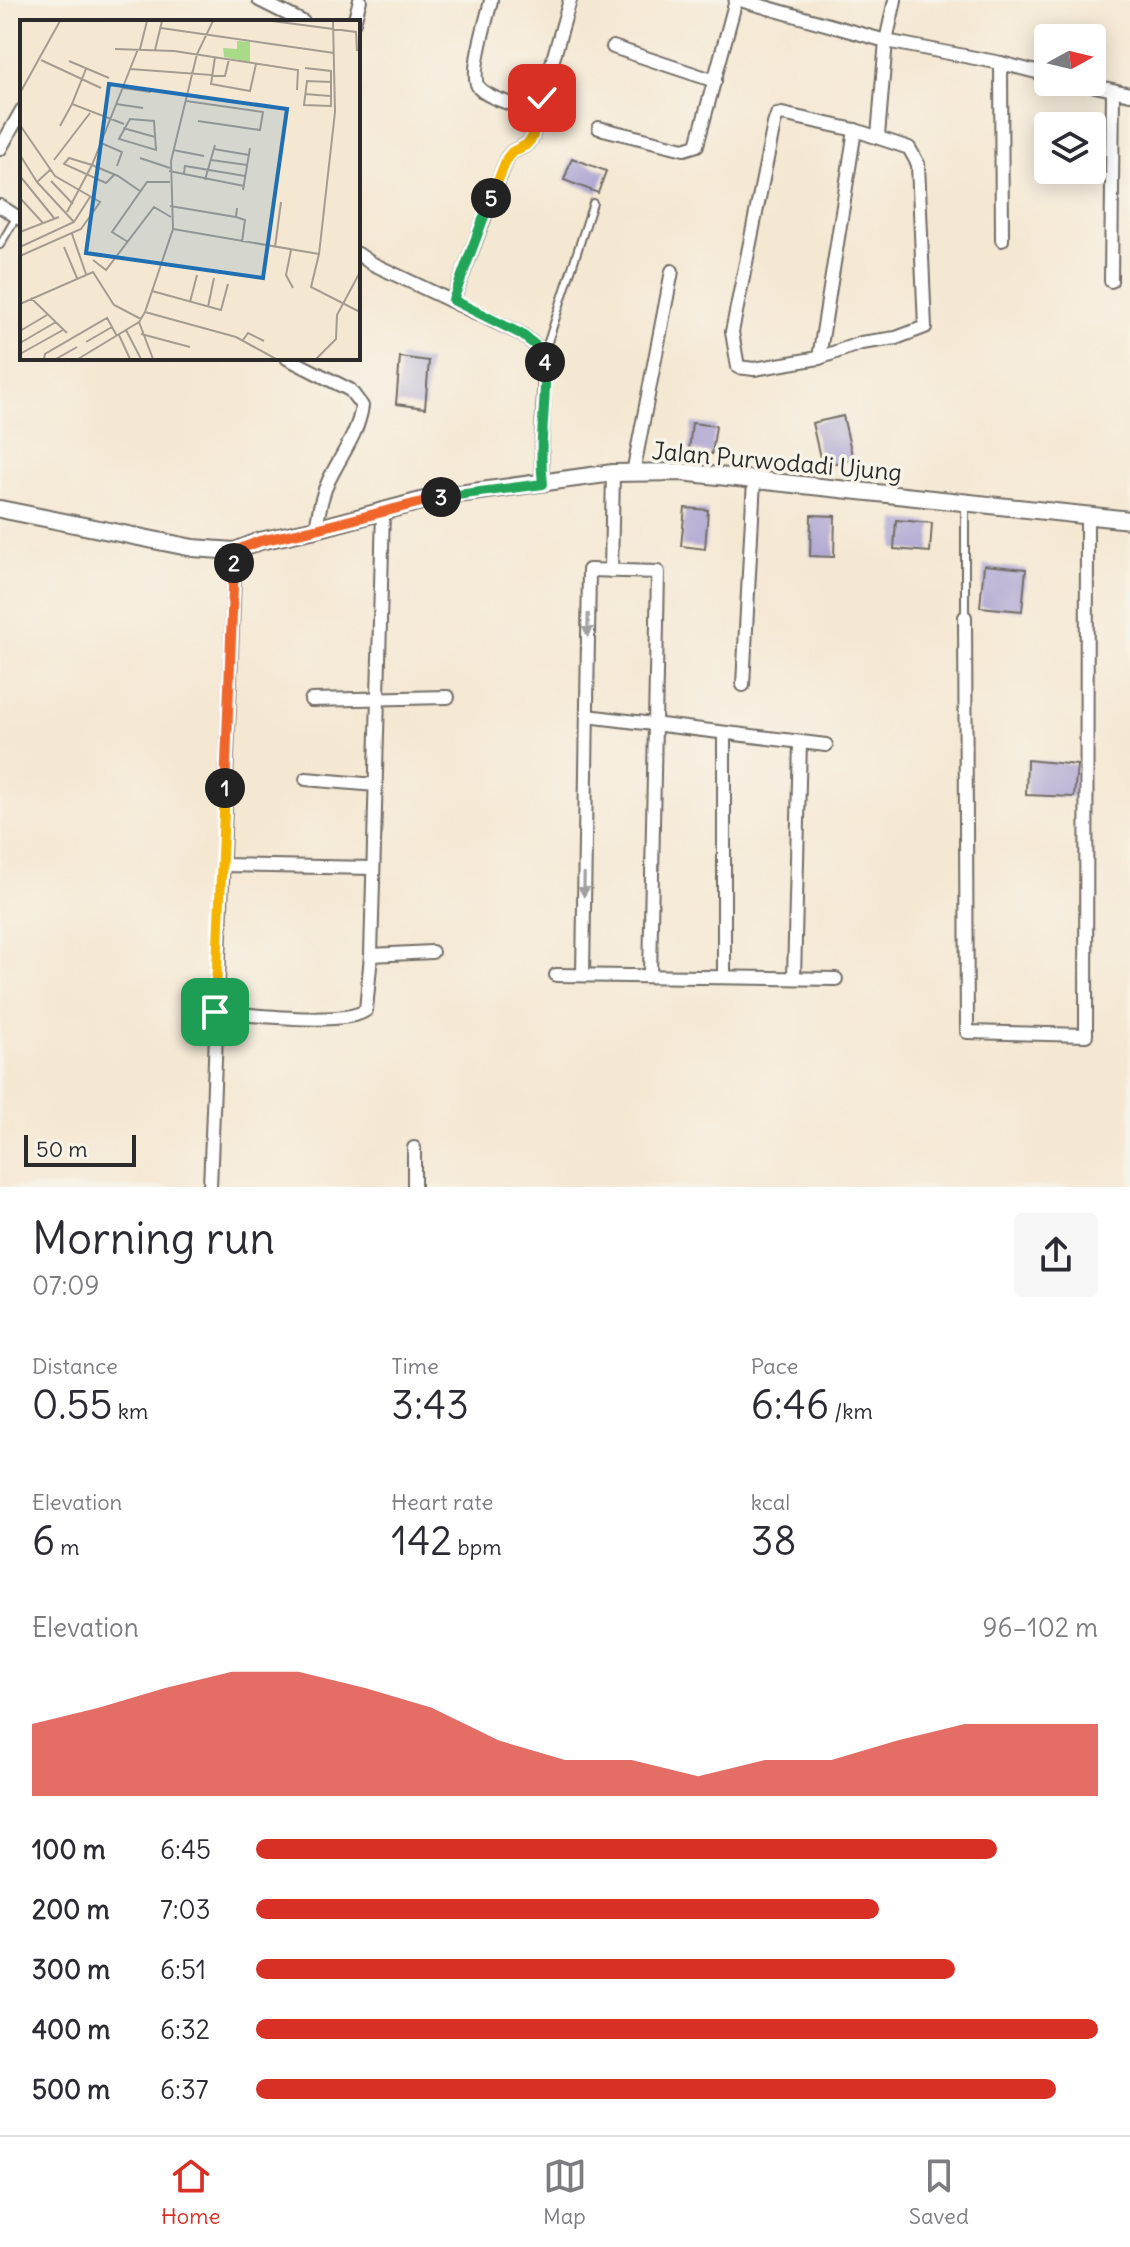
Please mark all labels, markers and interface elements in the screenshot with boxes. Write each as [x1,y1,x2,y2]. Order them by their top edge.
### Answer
inset map [20,20,360,360]
north arrow [1034,24,1106,96]
map controls [1034,24,1106,184]
pin [508,64,576,132]
icon: check [520,76,564,120]
button: layers [1034,112,1106,184]
pin: 5 [471,178,511,218]
text: 5 [485,184,497,212]
pin: 4 [525,342,565,382]
text: 4 [539,348,551,376]
street label: Jalan Purwodadi Ujung [651,435,903,487]
pin: 3 [421,477,461,517]
text: 3 [435,483,447,511]
pin: 2 [214,543,254,583]
text: 2 [228,549,240,577]
one-way arrow [582,613,594,638]
pin: 1 [205,768,245,808]
text: 1 [221,774,229,802]
one-way arrow [578,873,591,898]
pin [181,978,249,1046]
icon: arrive [193,990,237,1034]
scale bar [24,1131,136,1167]
text: 50 m [36,1135,88,1163]
text: Morning run [32,1211,275,1266]
button: share [1014,1213,1098,1297]
text: 07:09 [32,1269,99,1302]
text: Distance [32,1352,118,1380]
text: Time [391,1352,439,1380]
text: Pace [751,1352,798,1380]
text: 0.55 [32,1380,113,1430]
text: 3:43 [391,1380,469,1430]
text: 6:46 [751,1380,829,1430]
text: km [113,1397,148,1425]
text: /km [829,1397,873,1425]
text: Elevation [32,1488,122,1516]
text: Heart rate [391,1488,493,1516]
text: kcal [751,1488,790,1516]
text: 6 [32,1516,55,1566]
text: 142 [391,1516,452,1566]
text: 38 [751,1516,796,1566]
text: m [55,1533,80,1561]
text: bpm [452,1533,501,1561]
text: Elevation [32,1611,139,1644]
text: 96–102 m [983,1611,1098,1644]
text: 100 m [32,1833,106,1866]
text: 6:45 [160,1833,211,1866]
text: 200 m [32,1893,109,1926]
text: 7:03 [160,1893,211,1926]
text: 300 m [32,1953,110,1986]
text: 6:51 [160,1953,206,1986]
text: 400 m [32,2013,110,2046]
text: 6:32 [160,2013,210,2046]
text: 500 m [32,2073,110,2106]
text: 6:37 [160,2073,208,2106]
tab: Home [161,2154,220,2230]
tab: Map [543,2154,587,2230]
tab: Saved [909,2154,969,2230]

